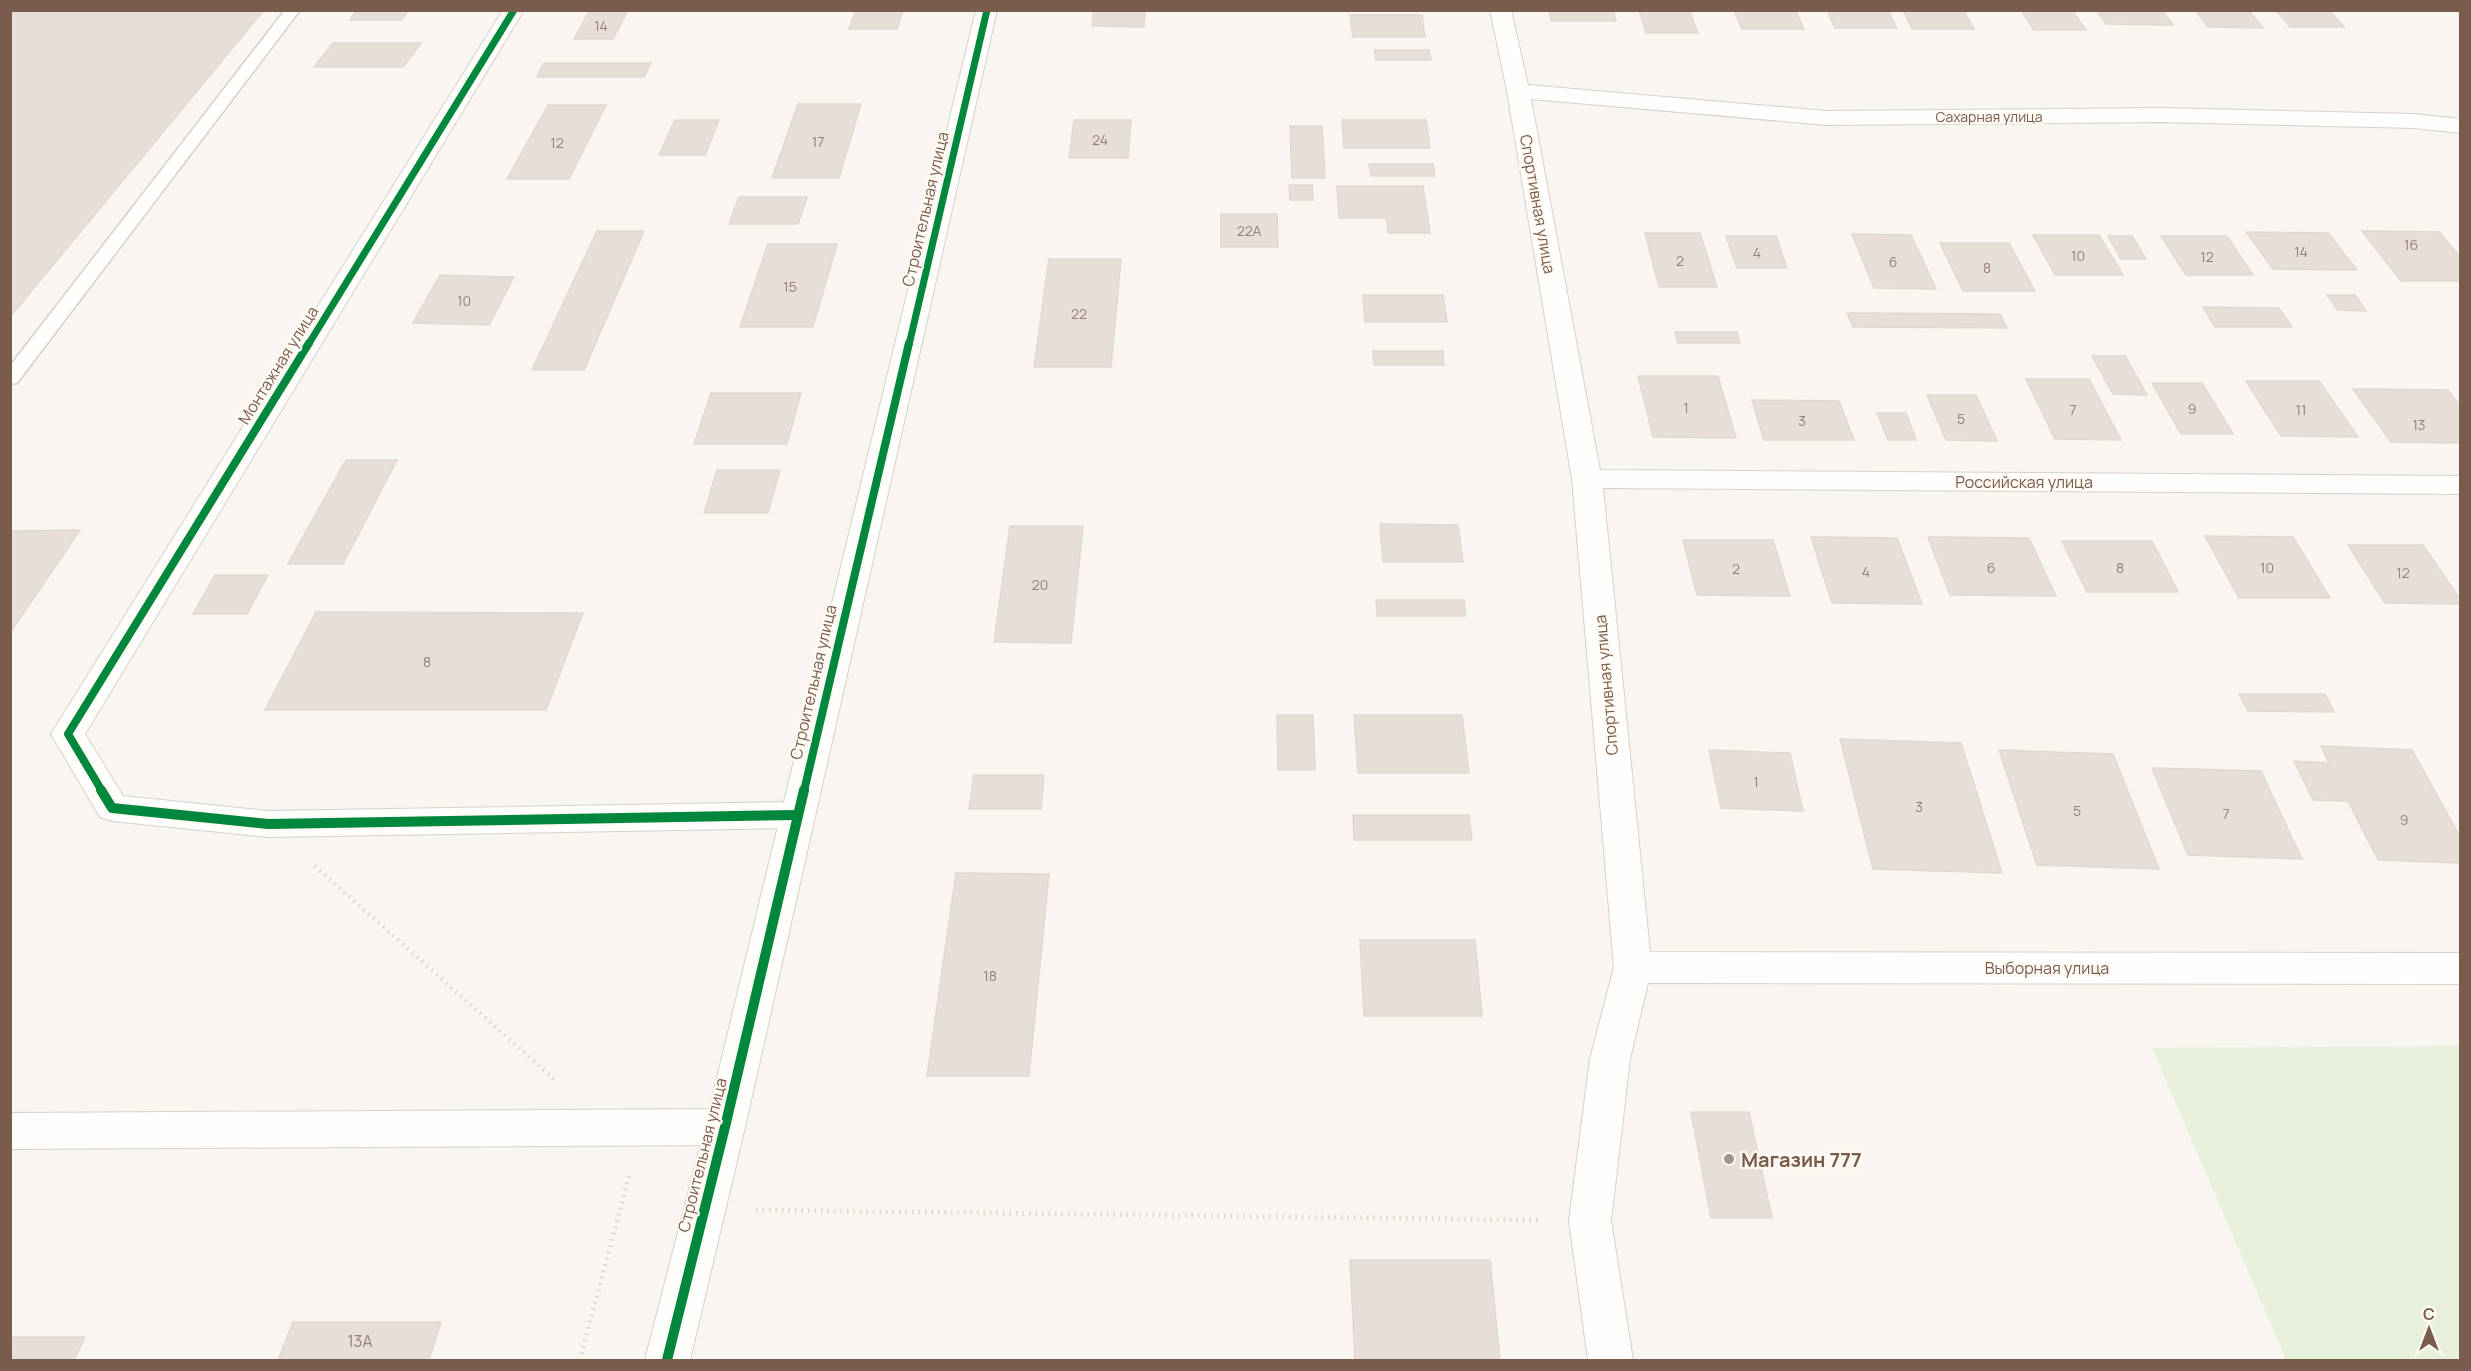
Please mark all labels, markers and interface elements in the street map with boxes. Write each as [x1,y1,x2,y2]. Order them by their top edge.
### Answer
house number: 14 [594,16,608,35]
street label: Сахарная улица [1935,107,2043,126]
street label: Строительная улица [896,129,954,289]
house number: 24 [1092,130,1108,149]
house number: 17 [812,132,824,151]
house number: 12 [550,133,564,152]
street label: Спортивная улица [1515,133,1561,275]
house number: 22А [1237,221,1261,240]
house number: 16 [2404,235,2418,254]
house number: 14 [2294,242,2308,261]
house number: 4 [1753,243,1761,262]
house number: 10 [2071,246,2085,265]
house number: 12 [2200,247,2214,266]
house number: 2 [1676,251,1684,270]
house number: 6 [1889,252,1897,271]
house number: 8 [1983,258,1991,277]
house number: 15 [783,277,797,296]
house number: 10 [457,291,471,310]
street label: Монтажная улица [233,302,323,428]
house number: 22 [1071,304,1087,323]
house number: 1 [1683,398,1689,417]
house number: 9 [2188,399,2196,418]
house number: 7 [2069,400,2077,419]
house number: 11 [2296,400,2306,419]
house number: 5 [1957,409,1965,428]
house number: 3 [1798,411,1806,430]
house number: 13 [2412,415,2426,434]
street label: Российская улица [1955,471,2093,493]
house number: 6 [1987,558,1995,577]
house number: 8 [2116,558,2124,577]
house number: 10 [2260,558,2274,577]
house number: 2 [1732,559,1740,578]
house number: 4 [1862,562,1870,581]
house number: 12 [2396,563,2410,582]
house number: 20 [1032,575,1048,594]
street label: Строительная улица [784,602,842,762]
street label: Спортивная улица [1589,614,1623,756]
house number: 8 [423,652,431,671]
house number: 1 [1753,772,1759,791]
house number: 3 [1915,797,1923,816]
house number: 5 [2073,801,2081,820]
house number: 7 [2222,804,2230,823]
house number: 9 [2400,810,2408,829]
street label: Выборная улица [1985,957,2109,979]
house number: 18 [983,966,997,985]
street label: Строительная улица [672,1076,732,1234]
place label: Магазин 777 [1741,1146,1862,1173]
marker: Магазин 777 [1722,1152,1736,1166]
north arrow [2399,1299,2459,1359]
text: С [2423,1303,2435,1325]
house number: 13А [347,1330,373,1352]

